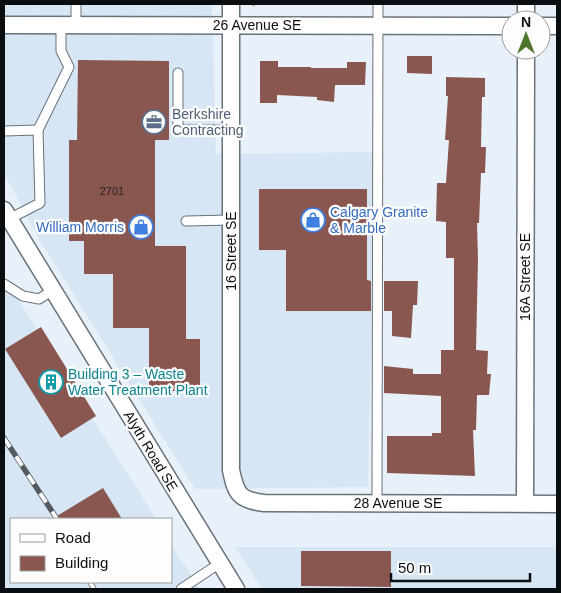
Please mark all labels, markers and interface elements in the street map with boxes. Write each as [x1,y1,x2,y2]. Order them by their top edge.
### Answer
north arrow [501,10,551,60]
text: N [521,14,531,30]
street label: 26 Avenue SE [213,17,301,33]
place label: Berkshire Contracting [172,106,244,138]
office icon: Berkshire Contracting [141,109,167,135]
house number: 2701 [100,185,124,197]
place label: Calgary Granite & Marble [330,204,428,236]
shop icon: Calgary Granite & Marble [300,207,326,233]
street label: 16 Street SE [223,211,239,291]
shop icon: William Morris [128,214,154,240]
place label: William Morris [36,219,124,235]
street label: 16A Street SE [517,233,533,321]
place label: Building 3 – Waste Water Treatment Plant [68,366,208,398]
building icon: Building 3 – Waste Water Treatment Plant [38,369,64,395]
street label: Alyth Road SE [121,408,181,494]
street label: 28 Avenue SE [354,495,442,511]
legend [10,518,172,583]
text: Road [55,529,91,546]
scale bar [391,550,530,582]
text: Building [55,554,108,571]
text: 50 m [398,559,431,576]

